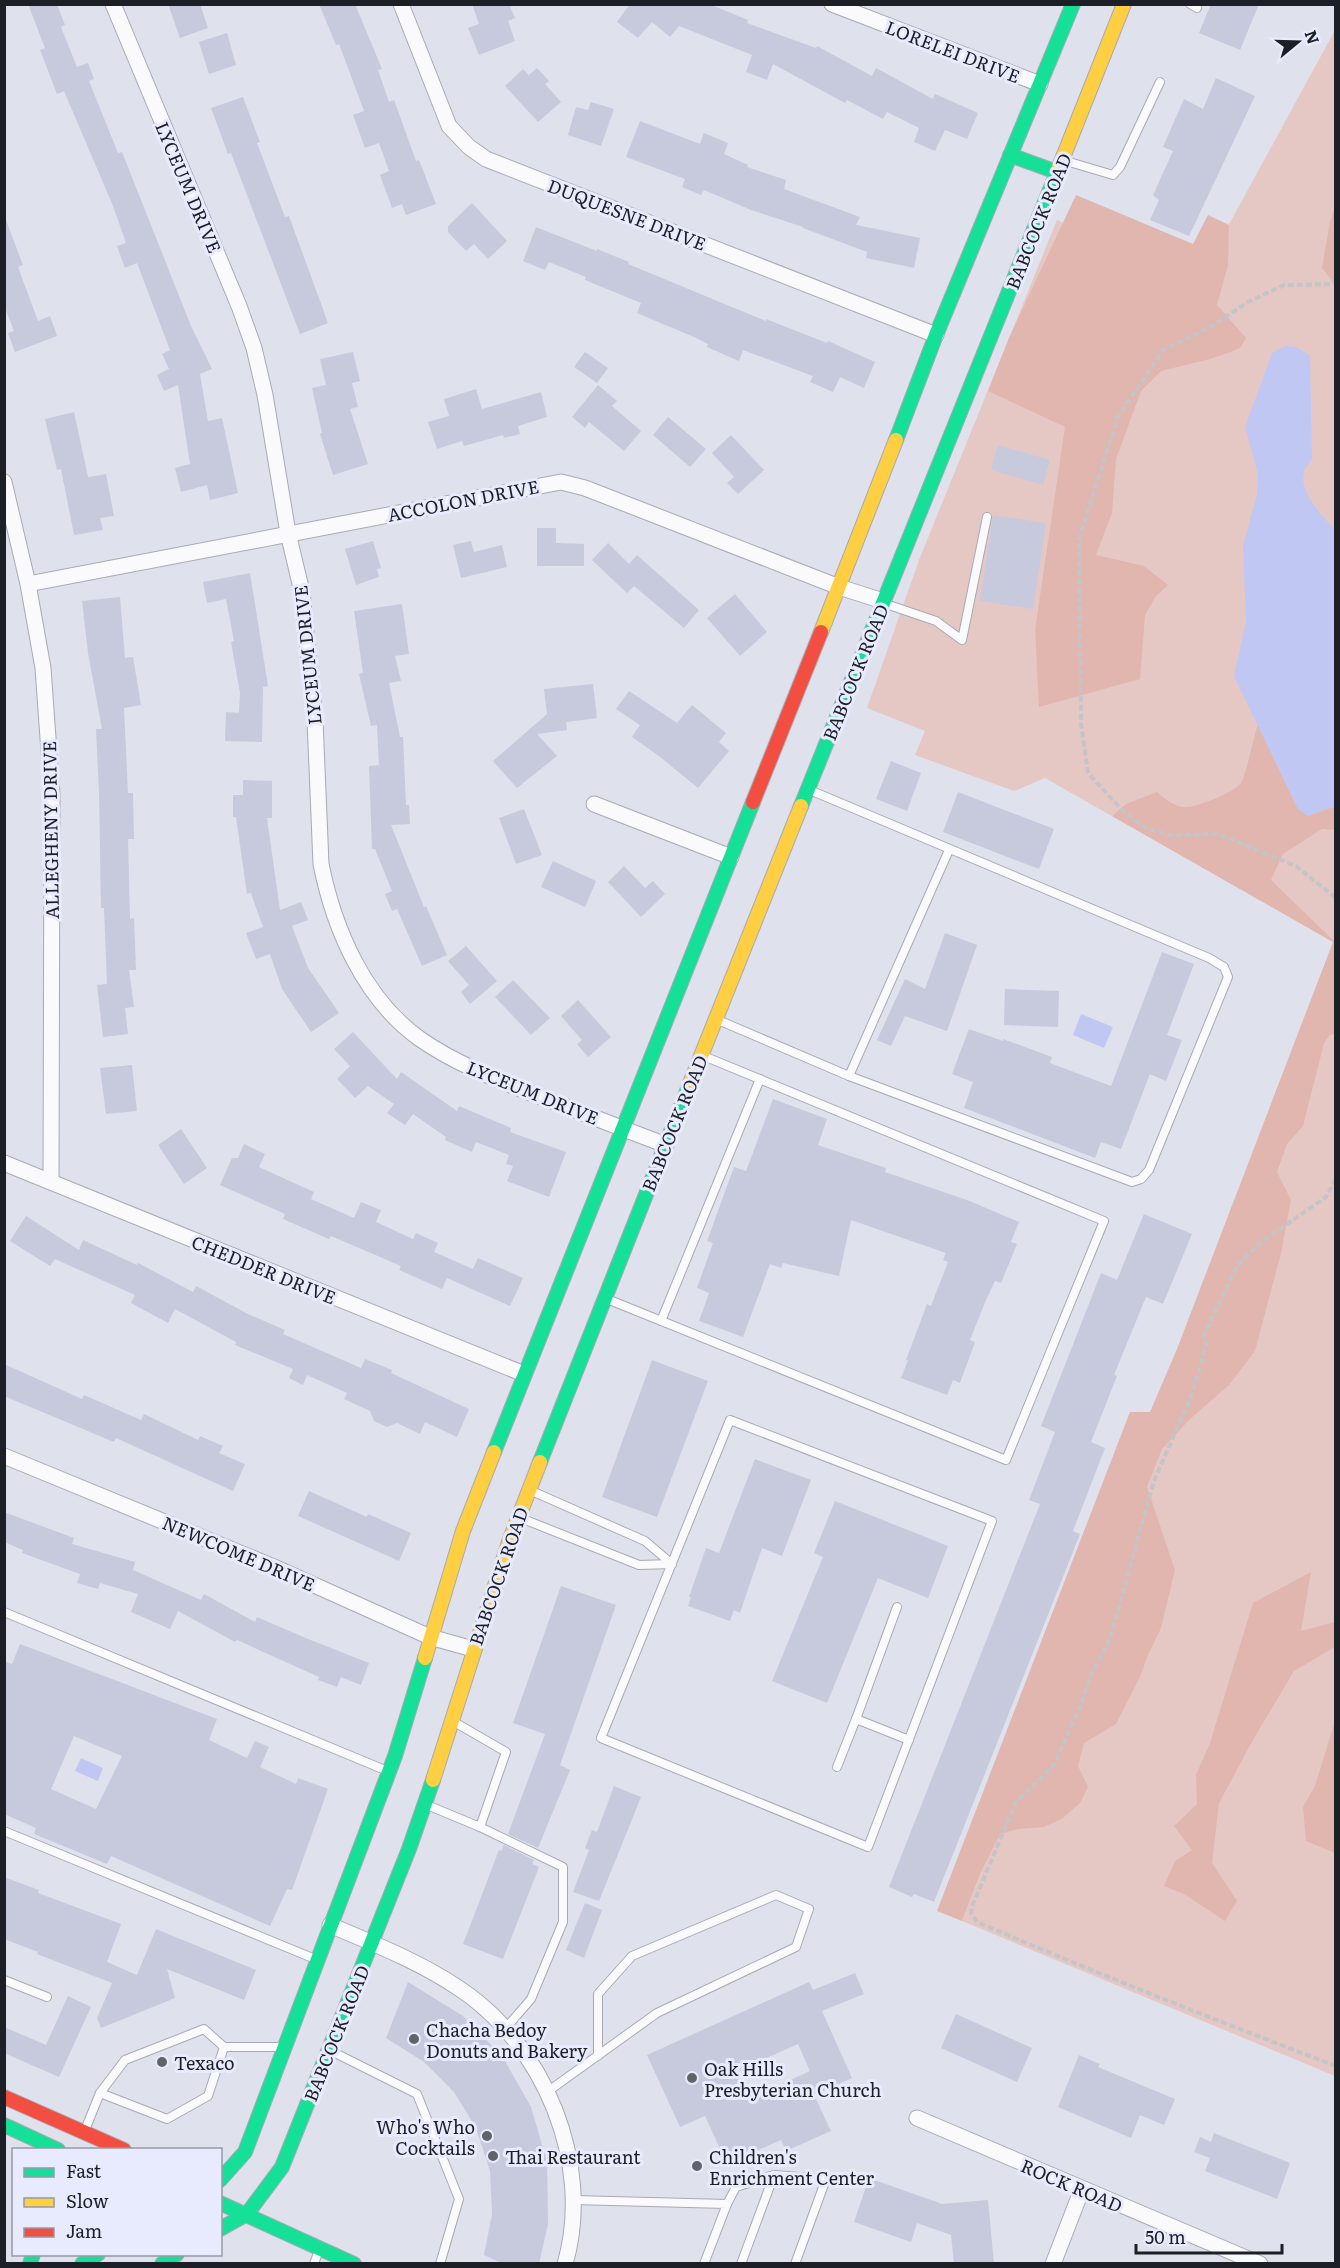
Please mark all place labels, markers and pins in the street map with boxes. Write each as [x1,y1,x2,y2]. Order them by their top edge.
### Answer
place label: Chacha Bedoy Donuts and Bakery [426,2016,588,2064]
marker: Chacha Bedoy Donuts and Bakery [407,2032,421,2046]
place label: Texaco [174,2049,235,2076]
marker: Texaco [155,2055,169,2069]
place label: Oak Hills Presbyterian Church [704,2055,881,2103]
marker: Oak Hills Presbyterian Church [685,2071,699,2085]
place label: Who's Who Cocktails [376,2113,475,2161]
marker: Who's Who Cocktails [480,2129,494,2143]
place label: Thai Restaurant [505,2143,641,2170]
place label: Children's Enrichment Center [709,2143,875,2191]
marker: Thai Restaurant [486,2149,500,2163]
marker: Children's Enrichment Center [690,2159,704,2173]

